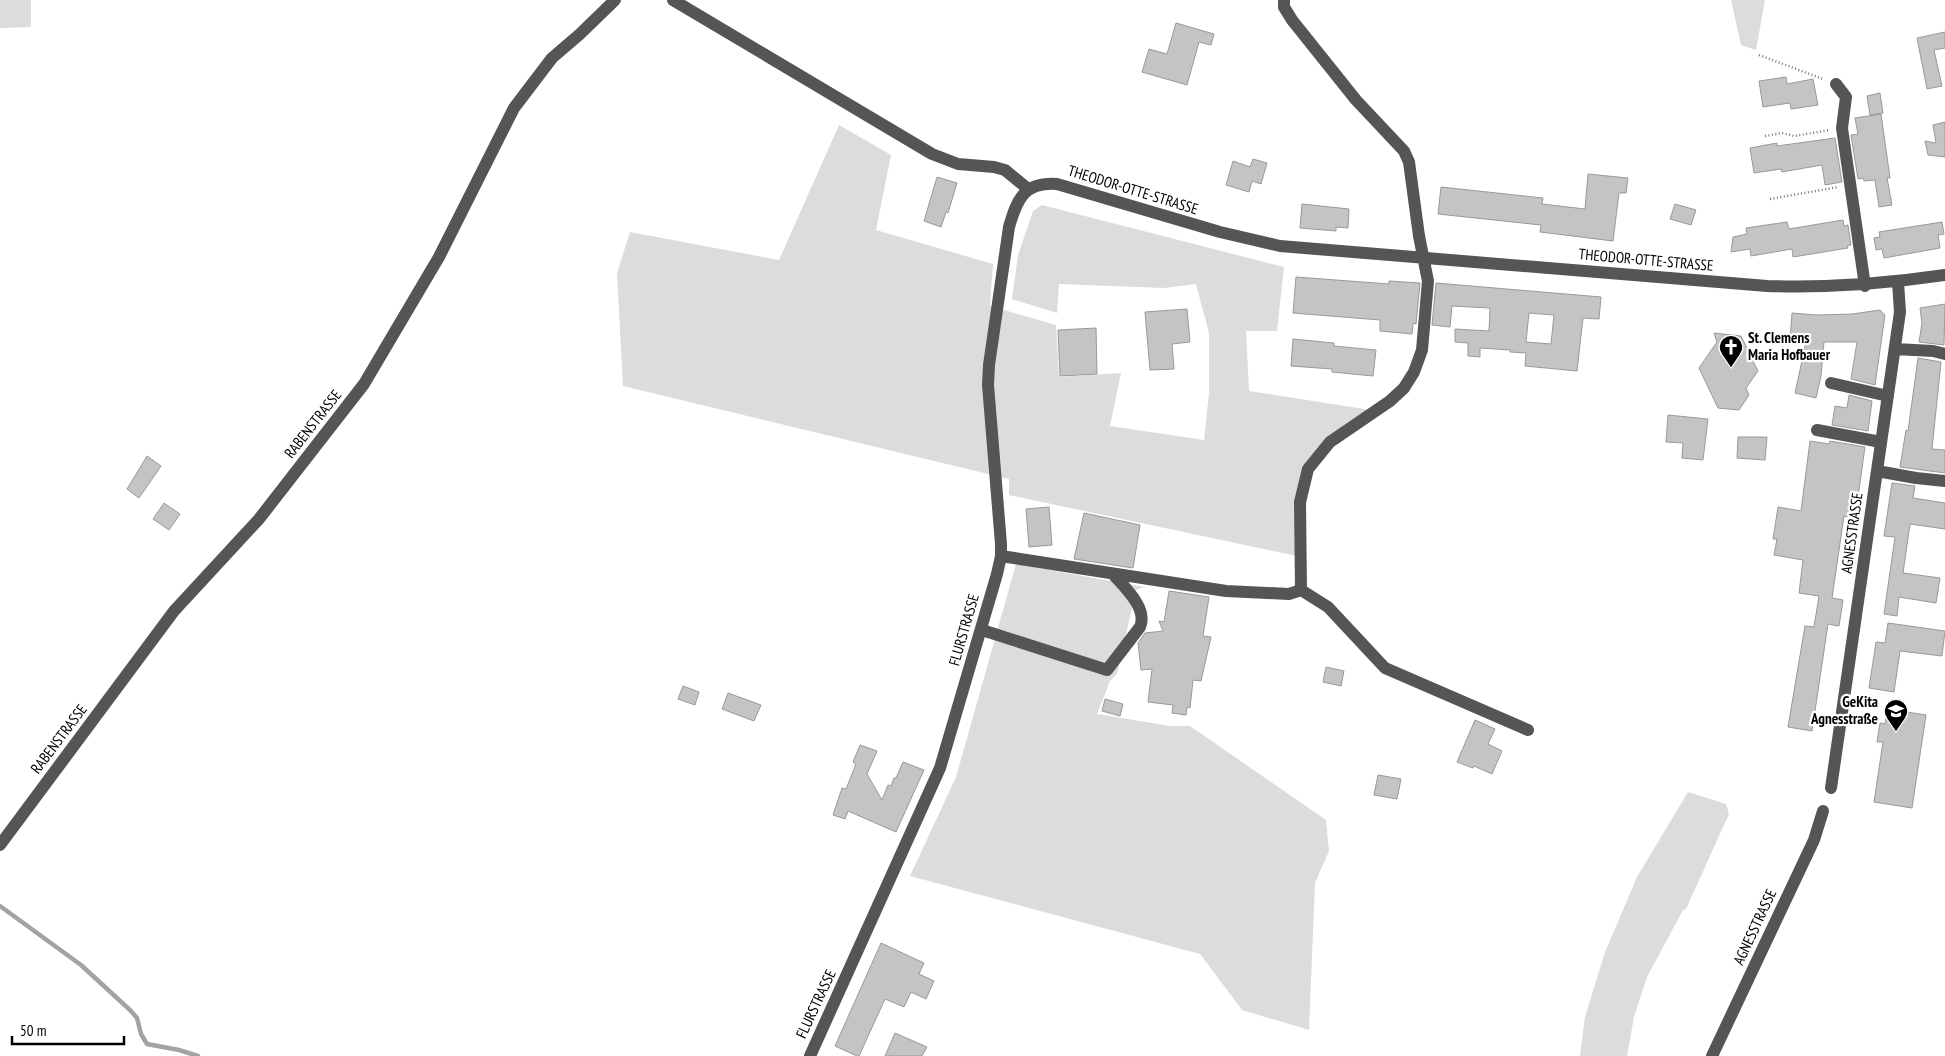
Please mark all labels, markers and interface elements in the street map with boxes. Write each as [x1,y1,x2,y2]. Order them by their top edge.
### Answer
street label: THEODOR-OTTE-STRASSE [1066,161,1201,218]
street label: THEODOR-OTTE-STRASSE [1578,244,1714,275]
place label: St. Clemens Maria Hofbauer [1748,328,1831,364]
church icon: St. Clemens Maria Hofbauer [1718,334,1744,368]
street label: RABENSTRASSE [280,386,345,462]
street label: AGNESSTRASSE [1836,491,1867,575]
street label: FLURSTRASSE [944,592,983,668]
place label: GeKita Agnesstraße [1810,692,1878,728]
school or university icon: GeKita Agnesstraße [1883,698,1909,732]
street label: RABENSTRASSE [26,700,91,777]
street label: AGNESSTRASSE [1729,886,1780,968]
street label: FLURSTRASSE [791,966,840,1041]
scale bar [12,1014,125,1046]
text: 50 m [20,1021,46,1040]

